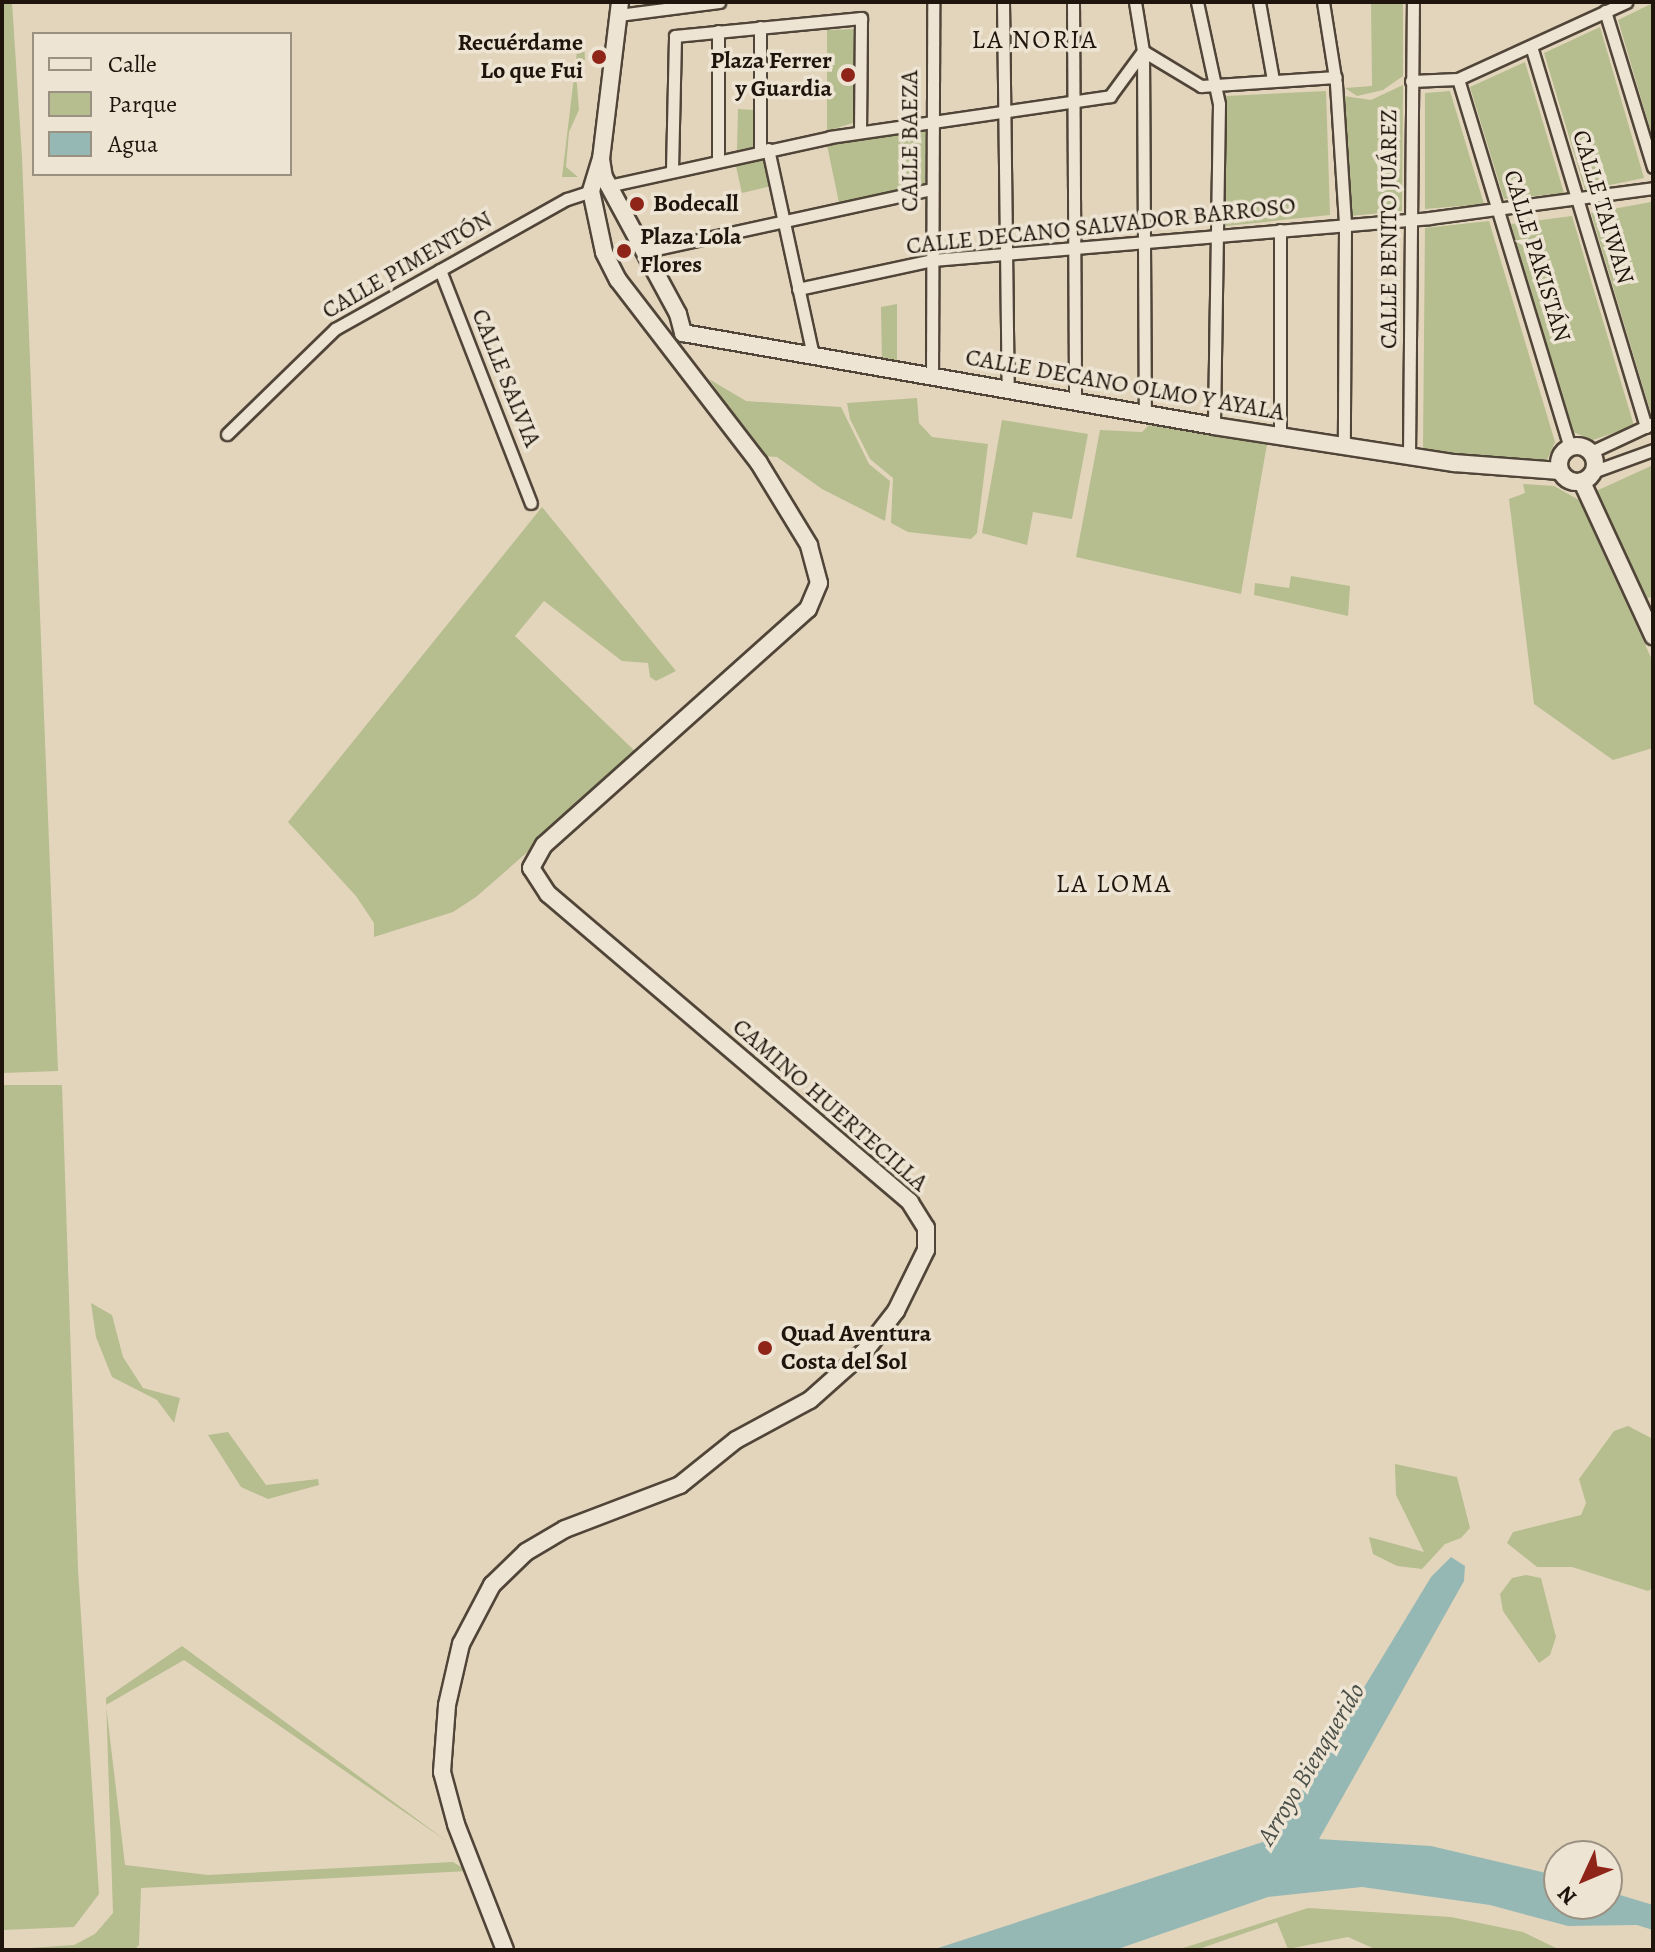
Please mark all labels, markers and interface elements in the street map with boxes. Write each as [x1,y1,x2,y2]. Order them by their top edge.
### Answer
district label: LA NORIA [971,24,1099,56]
place label: Recuérdame Lo que Fui [457,29,583,85]
legend [32,32,292,176]
place label: Plaza Ferrer y Guardia [710,47,832,103]
text: Calle [108,48,157,80]
marker: Recuérdame Lo que Fui [590,48,608,66]
marker: Plaza Ferrer y Guardia [839,66,857,84]
street label: CALLE BAEZA [896,70,924,212]
text: Parque [108,88,177,120]
street label: CALLE BENITO JUÁREZ [1375,109,1403,349]
street label: CALLE TAIWAN [1566,127,1640,287]
text: Agua [108,128,158,160]
street label: CALLE PAKISTÁN [1497,167,1577,345]
place label: Bodecall [653,190,739,218]
street label: CALLE DECANO SALVADOR BARROSO [905,191,1297,261]
marker: Bodecall [628,195,646,213]
street label: CALLE PIMENTÓN [317,205,497,325]
place label: Plaza Lola Flores [640,223,741,279]
marker: Plaza Lola Flores [615,242,633,260]
street label: CALLE SALVIA [465,305,547,451]
street label: CALLE DECANO OLMO Y AYALA [963,343,1287,427]
district label: LA LOMA [1056,868,1172,900]
street label: CAMINO HUERTECILLA [727,1012,933,1198]
place label: Quad Aventura Costa del Sol [781,1320,931,1376]
marker: Quad Aventura Costa del Sol [756,1339,774,1357]
water label: Arroyo Bienquerido [1250,1677,1372,1851]
north arrow [1543,1840,1623,1920]
text: N [1551,1879,1584,1911]

